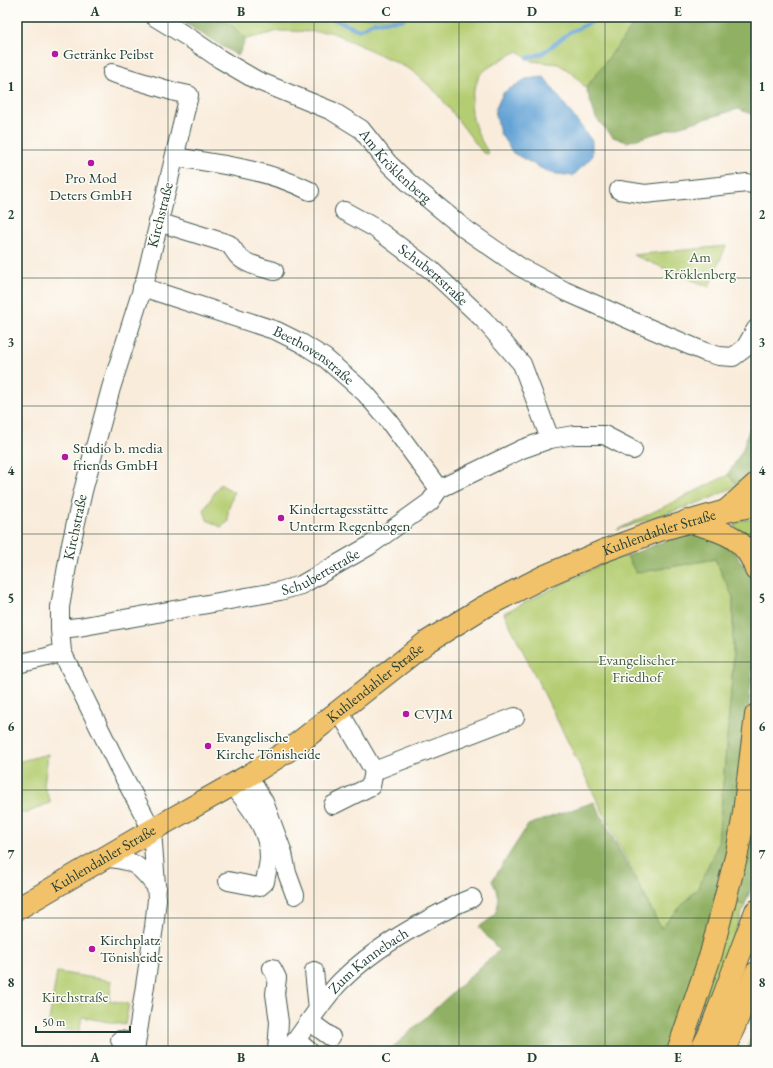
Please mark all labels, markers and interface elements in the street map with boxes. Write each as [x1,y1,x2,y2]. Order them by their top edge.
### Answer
text: A [89,3,100,20]
text: B [237,3,245,20]
text: C [381,3,391,20]
text: D [527,3,537,20]
text: E [674,3,682,20]
place label: Getränke Peibst [63,44,154,63]
marker: Getränke Peibst [50,49,60,59]
text: 1 [8,78,15,95]
text: 1 [759,78,766,95]
street label: Am Kröklenberg [355,124,436,207]
marker: Pro Mod Deters GmbH [86,158,96,168]
place label: Pro Mod Deters GmbH [49,168,133,204]
street label: Kirchstraße [142,180,177,250]
text: 2 [8,206,15,223]
text: 2 [759,206,766,223]
street label: Schubertstraße [395,239,473,309]
park label: Am Kröklenberg [664,247,736,283]
street label: Beethovenstraße [270,321,359,389]
text: 3 [8,334,15,351]
text: 3 [759,334,766,351]
place label: Studio b. media friends GmbH [73,438,163,474]
marker: Studio b. media friends GmbH [60,452,70,462]
text: 4 [8,462,15,479]
text: 4 [759,462,766,479]
street label: Kirchstraße [58,492,91,561]
place label: Kindertagesstätte Unterm Regenbogen [289,499,411,535]
street label: Kuhlendahler Straße [600,504,718,559]
marker: Kindertagesstätte Unterm Regenbogen [276,513,286,523]
street label: Schubertstraße [279,543,363,599]
text: 5 [8,590,14,607]
text: 5 [759,590,765,607]
street label: Kuhlendahler Straße [322,639,427,727]
park label: Evangelischer Friedhof [598,650,676,686]
place label: CVJM [414,704,453,723]
marker: CVJM [401,709,411,719]
text: 6 [8,718,15,735]
text: 6 [759,718,766,735]
place label: Evangelische Kirche Tönisheide [216,727,321,763]
marker: Evangelische Kirche Tönisheide [203,741,213,751]
street label: Kuhlendahler Straße [47,820,159,896]
text: 7 [8,846,15,863]
text: 7 [759,846,766,863]
street label: Zum Kannebach [324,923,412,997]
place label: Kirchplatz Tönisheide [100,930,163,966]
marker: Kirchplatz Tönisheide [87,944,97,954]
text: 8 [8,974,15,991]
text: 8 [759,974,766,991]
park label: Kirchstraße [42,987,108,1006]
scale bar [36,1008,130,1034]
text: 50 m [42,1014,66,1030]
text: A [89,1049,100,1066]
text: B [237,1049,245,1066]
text: C [381,1049,391,1066]
text: D [527,1049,537,1066]
text: E [674,1049,682,1066]

